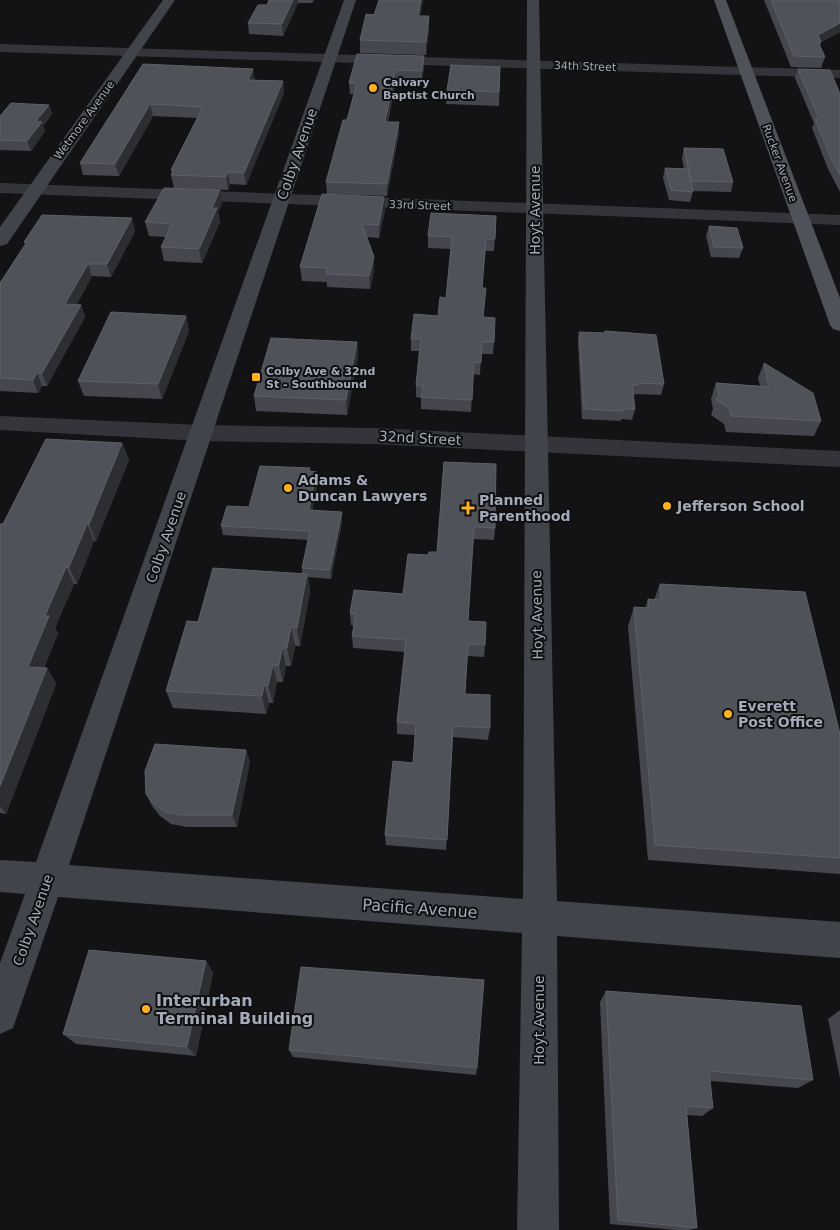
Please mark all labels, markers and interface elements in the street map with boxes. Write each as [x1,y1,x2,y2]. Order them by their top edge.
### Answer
street label: 34th Street [554,59,617,74]
place label: Calvary Baptist Church [383,76,475,102]
street label: Wetmore Avenue [51,78,117,162]
marker: Calvary Baptist Church [367,82,379,94]
street label: Colby Avenue [274,106,320,202]
street label: Rucker Avenue [759,123,800,204]
street label: Hoyt Avenue [527,165,543,255]
street label: 33rd Street [389,198,452,213]
place label: Colby Ave & 32nd St - Southbound [266,365,375,391]
marker: Colby Ave & 32nd St - Southbound [250,371,262,383]
street label: 32nd Street [378,428,462,448]
place label: Adams & Duncan Lawyers [298,472,427,504]
marker: Adams & Duncan Lawyers [282,482,294,494]
street label: Colby Avenue [143,489,189,585]
place label: Planned Parenthood [479,492,571,524]
place label: Jefferson School [676,498,805,514]
marker: Jefferson School [661,500,673,512]
marker: Planned Parenthood [461,501,475,515]
street label: Hoyt Avenue [528,570,546,660]
place label: Everett Post Office [738,698,823,730]
marker: Everett Post Office [722,708,734,720]
street label: Colby Avenue [10,872,56,968]
street label: Pacific Avenue [362,895,478,922]
street label: Hoyt Avenue [531,975,547,1065]
place label: Interurban Terminal Building [156,991,313,1028]
marker: Interurban Terminal Building [140,1003,152,1015]

